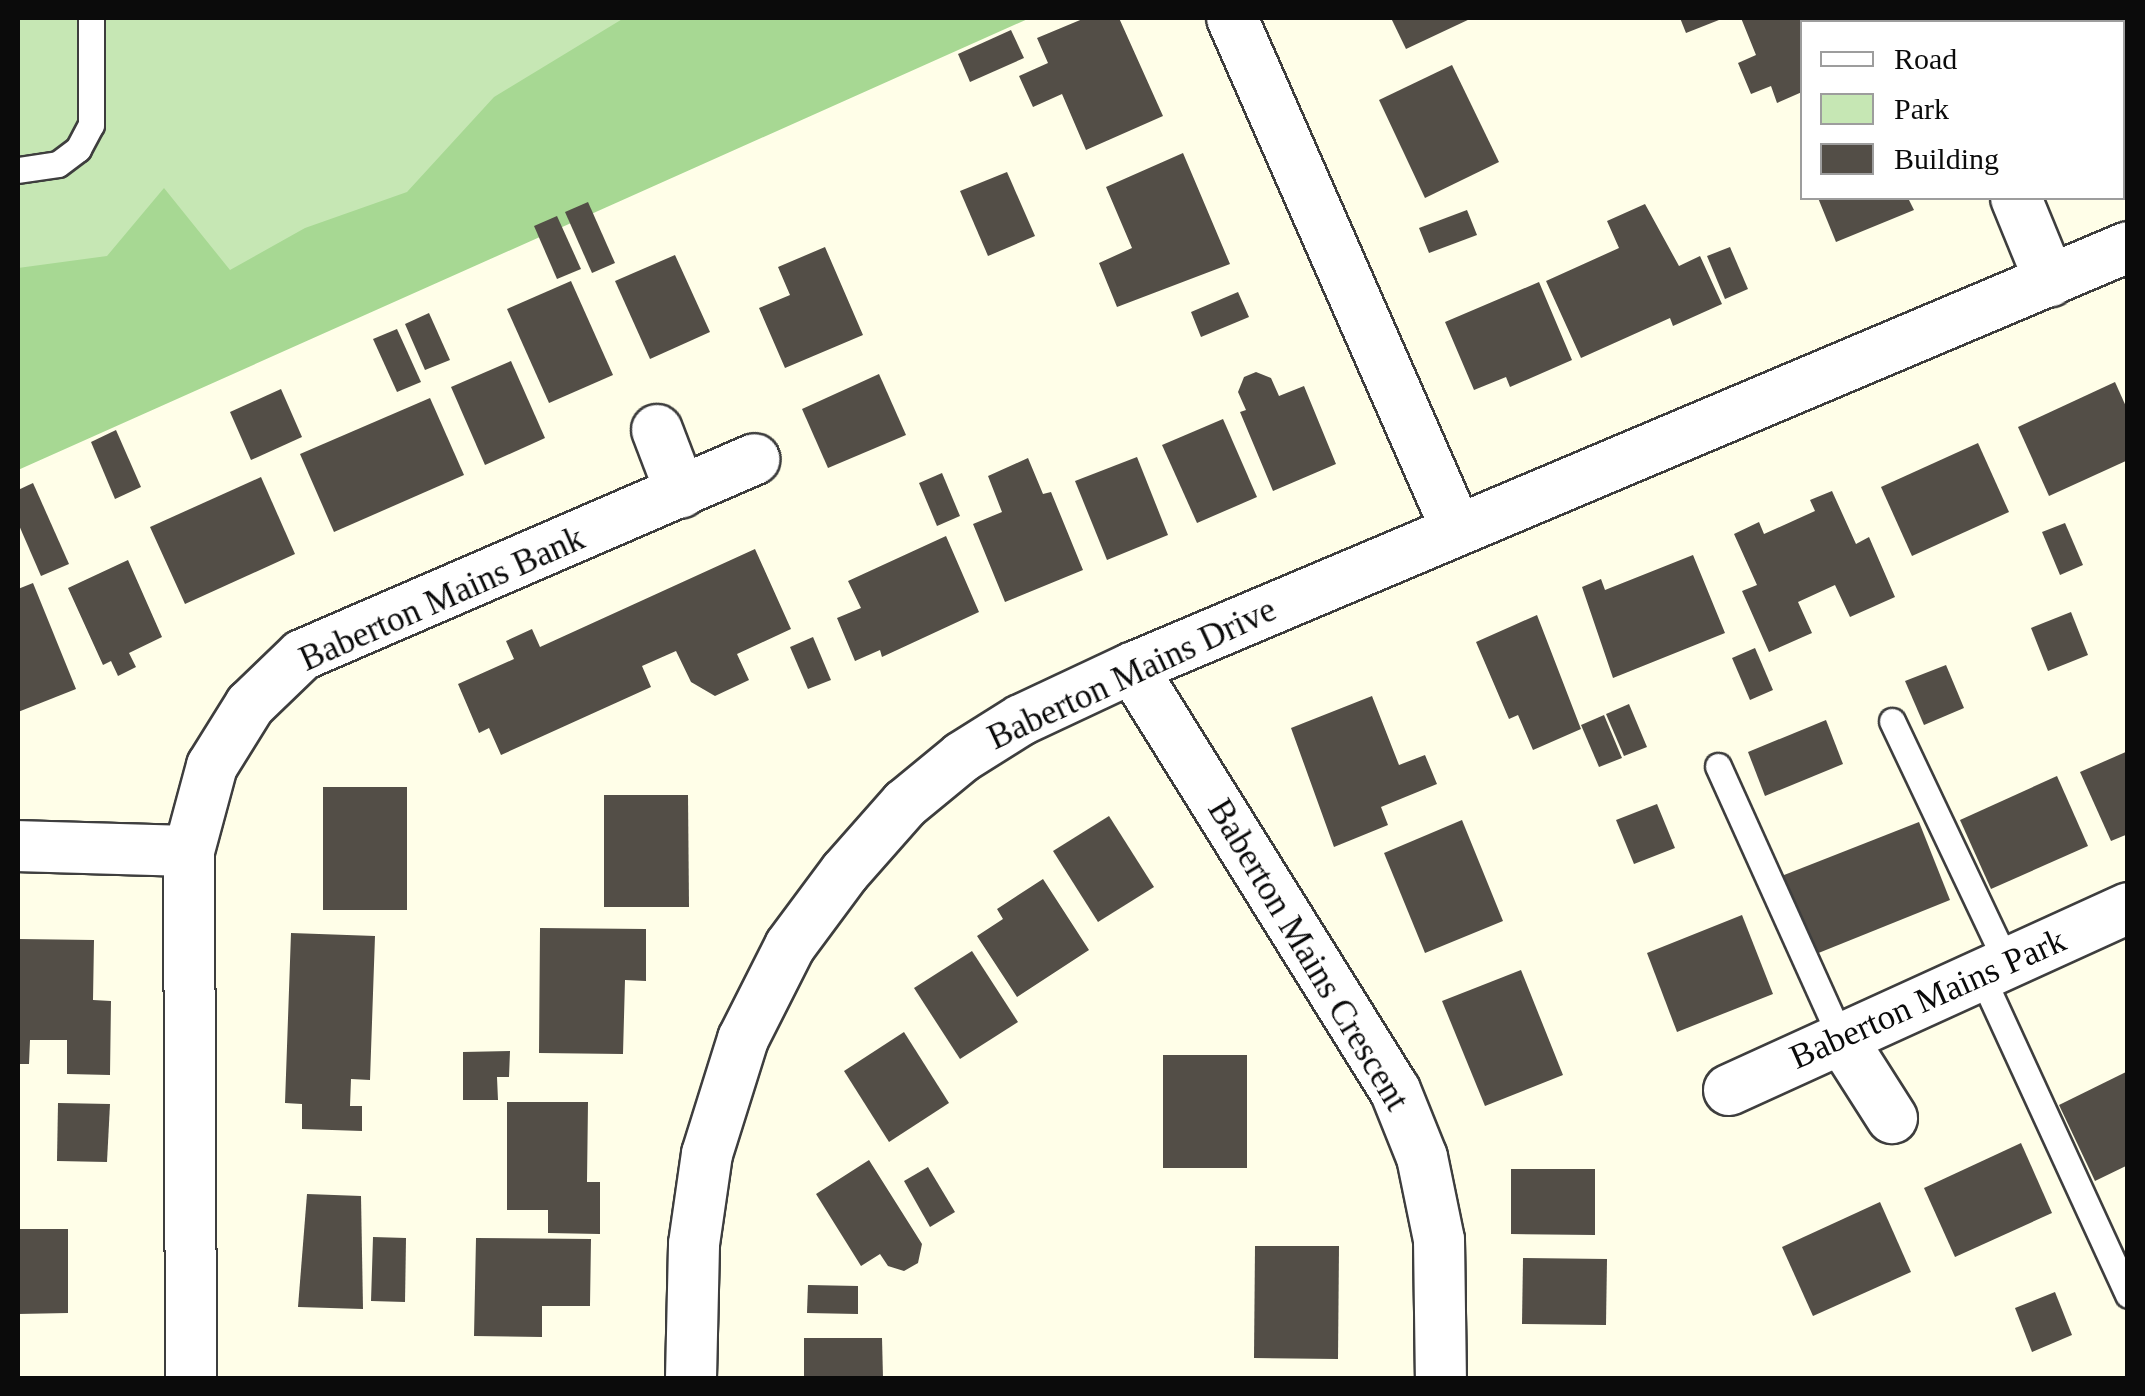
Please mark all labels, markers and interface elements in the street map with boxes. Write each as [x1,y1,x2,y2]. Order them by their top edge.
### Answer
legend [1800,20,2125,200]
text: Road [1894,42,1957,75]
text: Park [1894,92,1949,125]
text: Building [1894,142,1999,175]
street label: Baberton Mains Bank [293,517,591,681]
street label: Baberton Mains Drive [981,589,1283,759]
street label: Baberton Mains Crescent [1198,792,1418,1118]
street label: Baberton Mains Park [1784,919,2072,1079]

